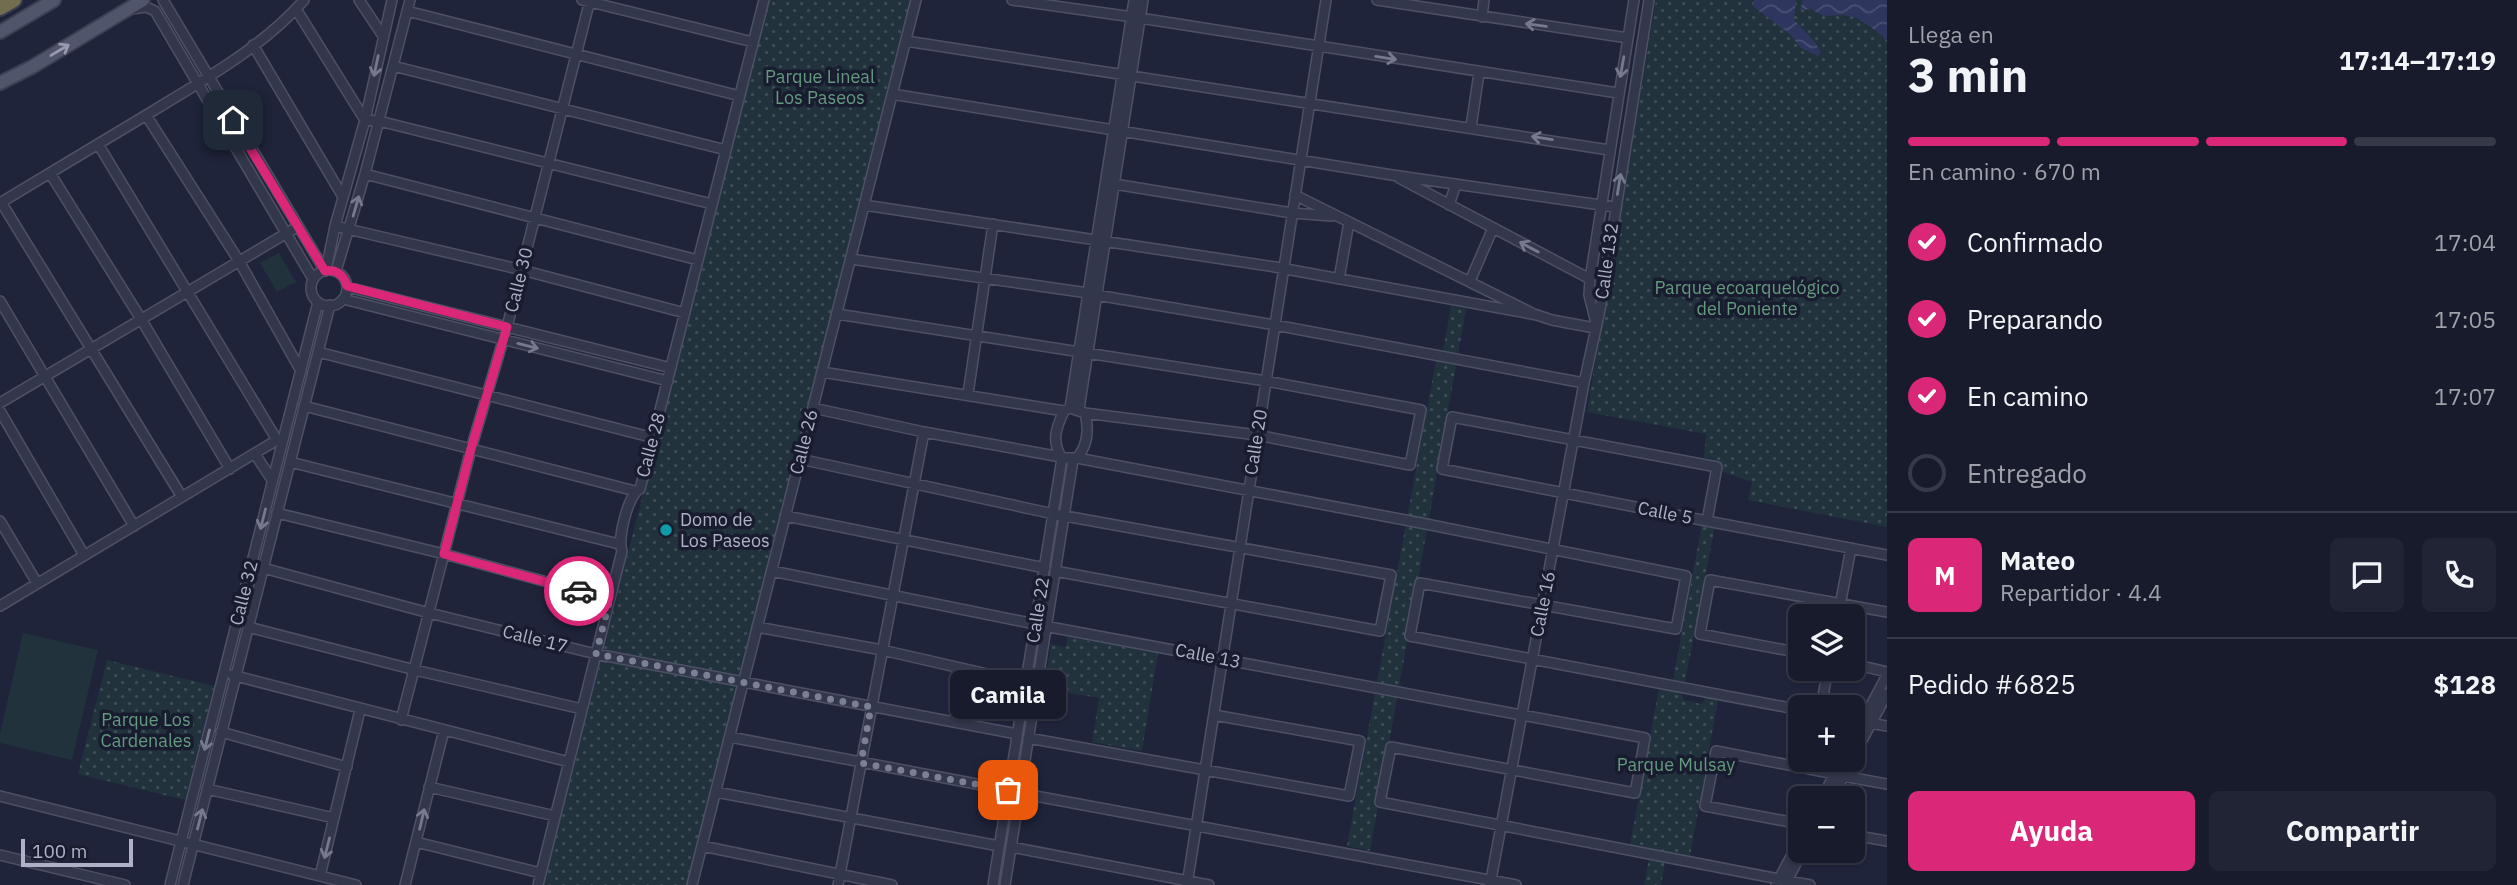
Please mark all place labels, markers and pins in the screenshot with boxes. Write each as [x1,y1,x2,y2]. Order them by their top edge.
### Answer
pin [203,90,263,150]
place label: Domo de Los Paseos [680,508,770,552]
marker: Domo de Los Paseos [658,522,674,538]
callout: Camila [950,671,1066,720]
pin [978,760,1038,820]

